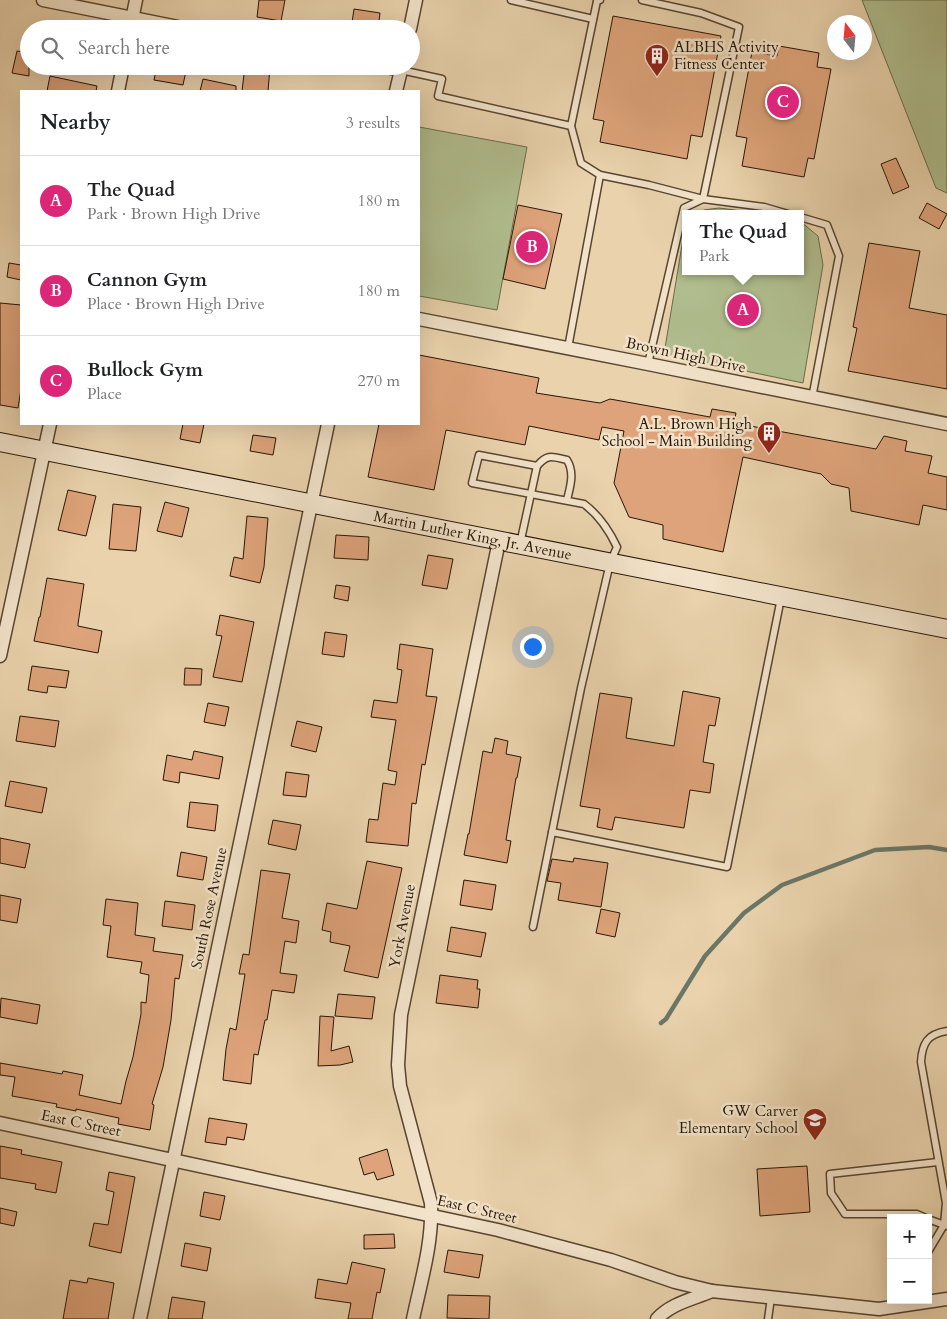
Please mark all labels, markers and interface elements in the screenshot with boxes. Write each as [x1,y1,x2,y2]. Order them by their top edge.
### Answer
north arrow [827,15,872,60]
search box [20,20,420,75]
icon: search [38,34,66,62]
text: Search here [78,35,170,61]
place label: ALBHS Activity Fitness Center [674,37,779,74]
building icon: ALBHS Activity Fitness Center [644,43,670,77]
pin: C [767,83,799,121]
text: Nearby [40,108,111,137]
text: 3 results [346,112,400,134]
text: The Quad [87,177,175,203]
text: A [50,190,62,212]
text: 180 m [358,190,400,212]
text: Park · Brown High Drive [87,203,261,225]
popup [682,210,804,275]
text: The Quad [699,219,787,245]
pin: B [516,228,548,266]
text: Park [699,245,730,267]
text: Cannon Gym [87,267,207,293]
text: B [50,280,62,302]
text: 180 m [358,280,400,302]
pin: A [727,291,759,329]
text: Place · Brown High Drive [87,293,265,315]
street label: Brown High Drive [624,333,748,378]
text: Bullock Gym [87,357,203,383]
text: C [50,370,62,392]
text: 270 m [358,370,400,392]
text: Place [87,383,122,405]
place label: A.L. Brown High School - Main Building [602,414,753,451]
building icon: A.L. Brown High School - Main Building [756,420,782,454]
street label: Martin Luther King, Jr. Avenue [372,506,574,565]
your location [520,634,546,660]
street label: South Rose Avenue [186,845,232,971]
street label: York Avenue [384,882,420,970]
place label: GW Carver Elementary School [679,1101,799,1138]
street label: East C Street [39,1105,123,1141]
school or university icon: GW Carver Elementary School [802,1107,828,1141]
street label: East C Street [435,1190,519,1228]
map controls [887,1214,932,1304]
button: + [887,1214,932,1259]
button: − [887,1259,932,1304]

